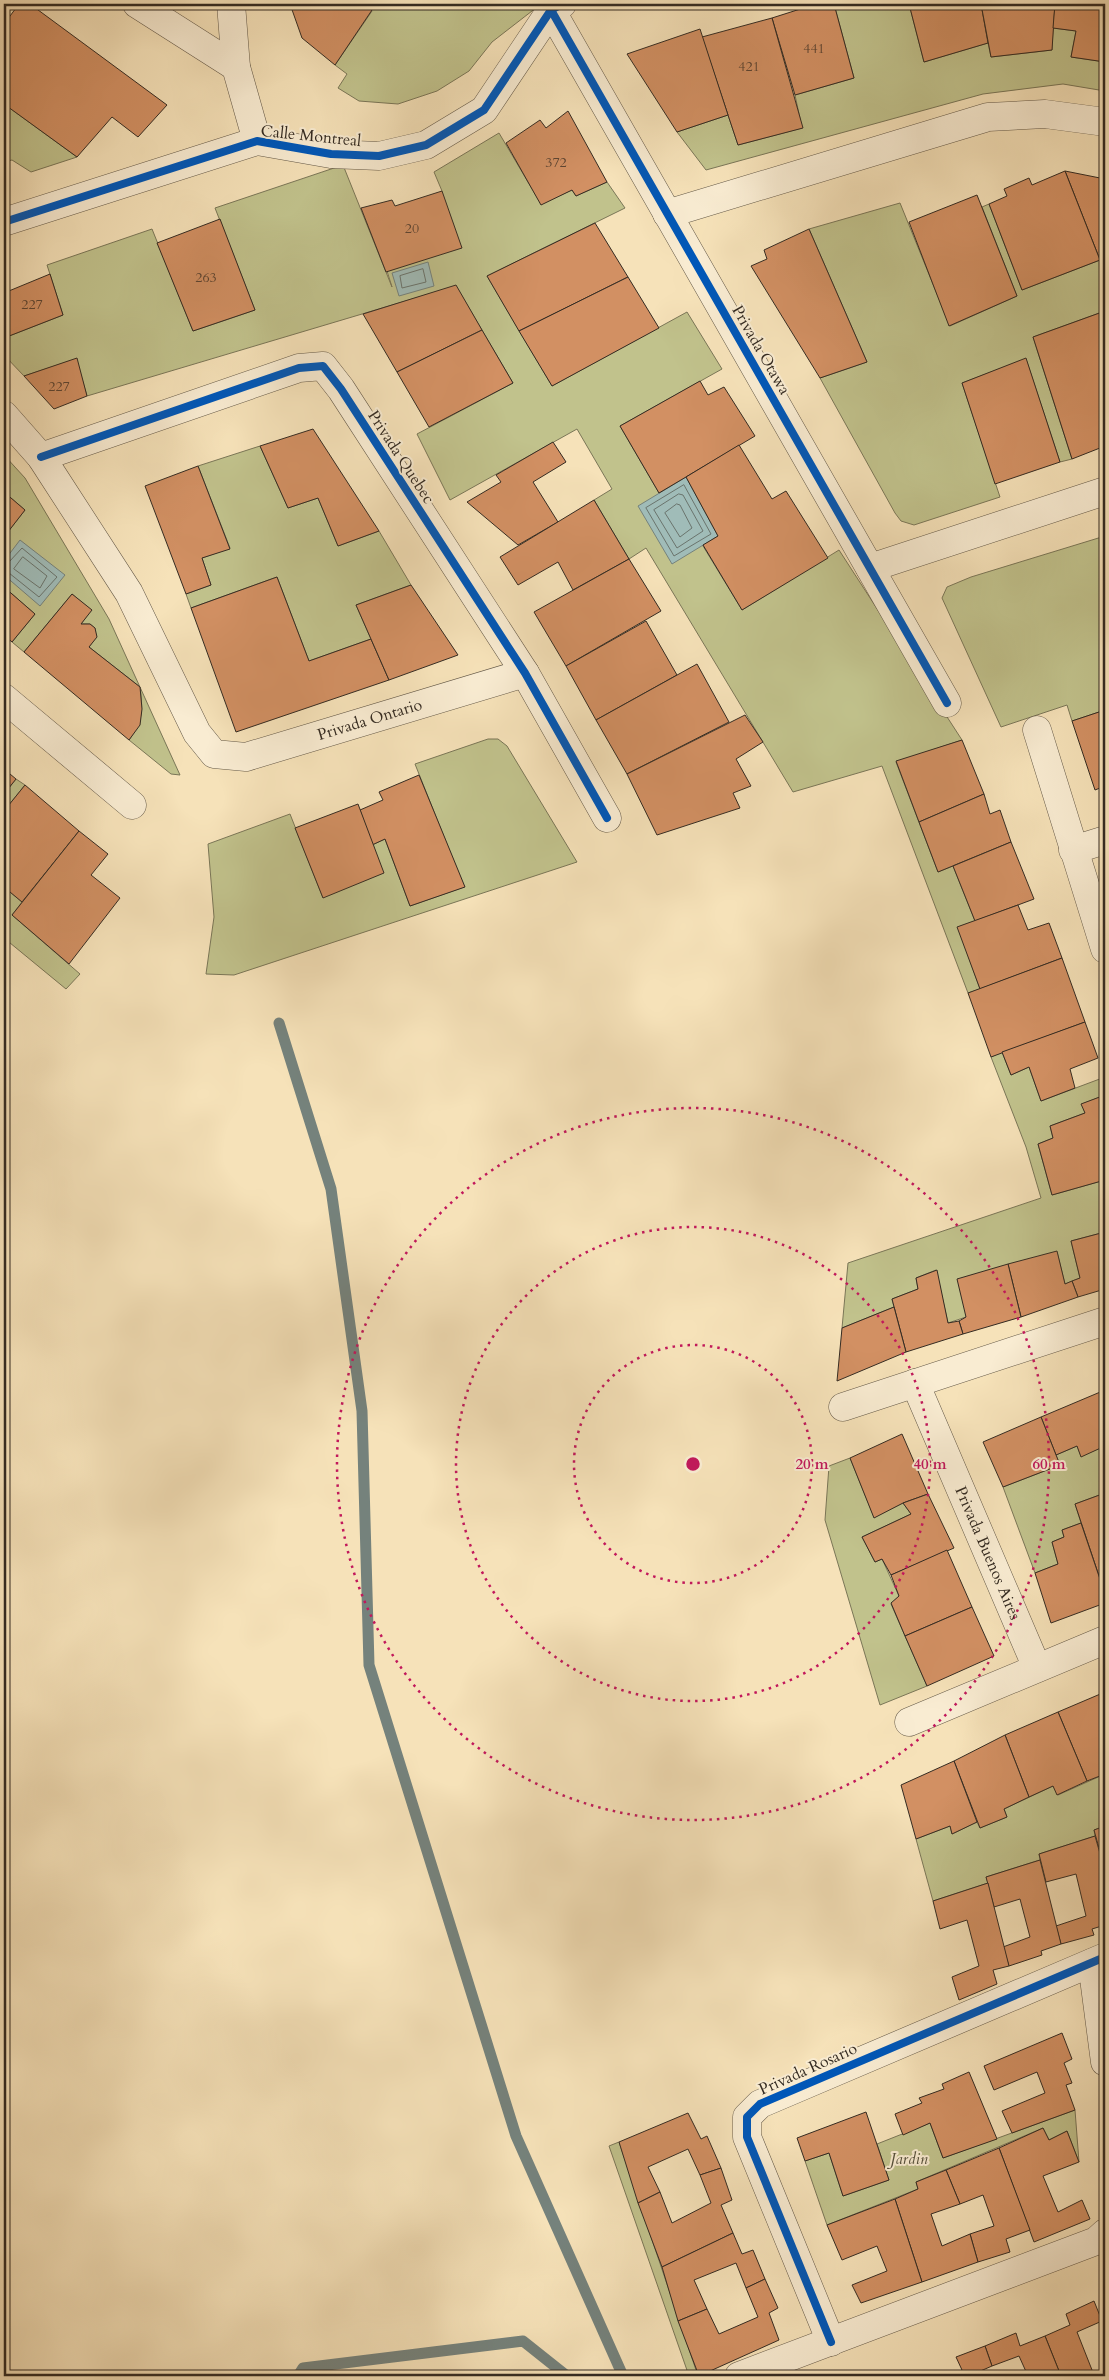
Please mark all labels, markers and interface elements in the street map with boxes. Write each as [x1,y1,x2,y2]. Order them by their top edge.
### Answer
house number: 441 [803,39,825,58]
house number: 421 [738,57,760,76]
street label: Calle Montreal [260,120,362,152]
house number: 372 [545,153,567,172]
house number: 20 [405,219,419,238]
house number: 263 [195,268,217,287]
house number: 227 [21,295,43,314]
street label: Privada Otawa [726,301,796,399]
house number: 227 [48,377,70,396]
street label: Privada Quebec [362,406,440,508]
street label: Privada Ontario [315,693,425,746]
text: 20 m [795,1454,829,1474]
text: 40 m [913,1454,947,1474]
text: 60 m [1032,1454,1066,1474]
centre of rings [684,1455,702,1473]
street label: Privada Buenos Aires [950,1483,1026,1623]
street label: Privada Rosario [755,2037,861,2101]
park label: Jardin [886,2148,928,2170]

